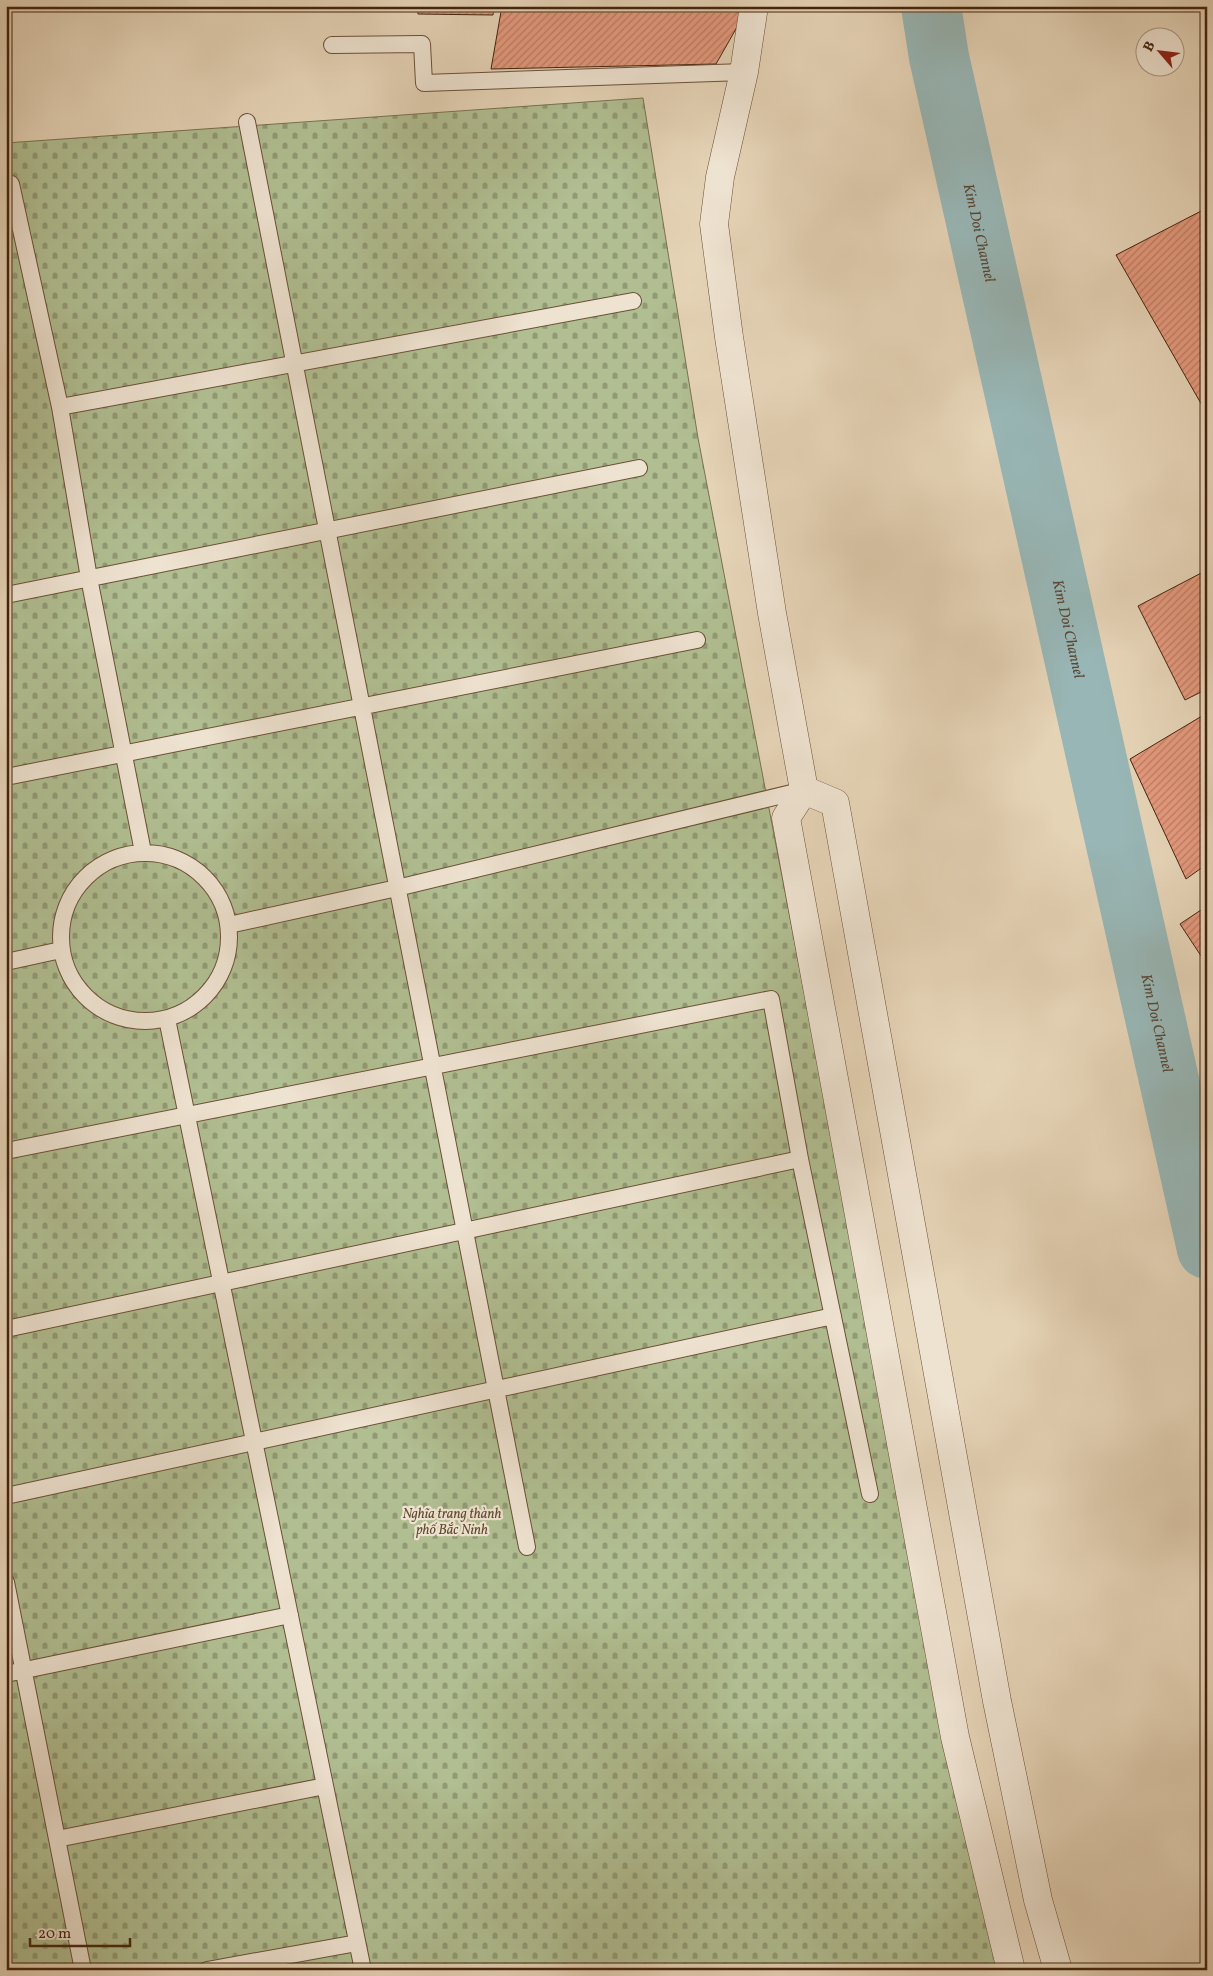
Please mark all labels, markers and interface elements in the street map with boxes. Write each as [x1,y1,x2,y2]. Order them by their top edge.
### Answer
north arrow [1136,28,1186,78]
text: B [1139,38,1160,55]
water label: Kim Doi Channel [957,182,1000,285]
water label: Kim Doi Channel [1046,578,1089,681]
water label: Kim Doi Channel [1135,972,1178,1075]
park label: Nghĩa trang thành phố Bắc Ninh [402,1505,502,1540]
scale bar [30,1916,130,1948]
text: 20 m [38,1924,71,1945]

